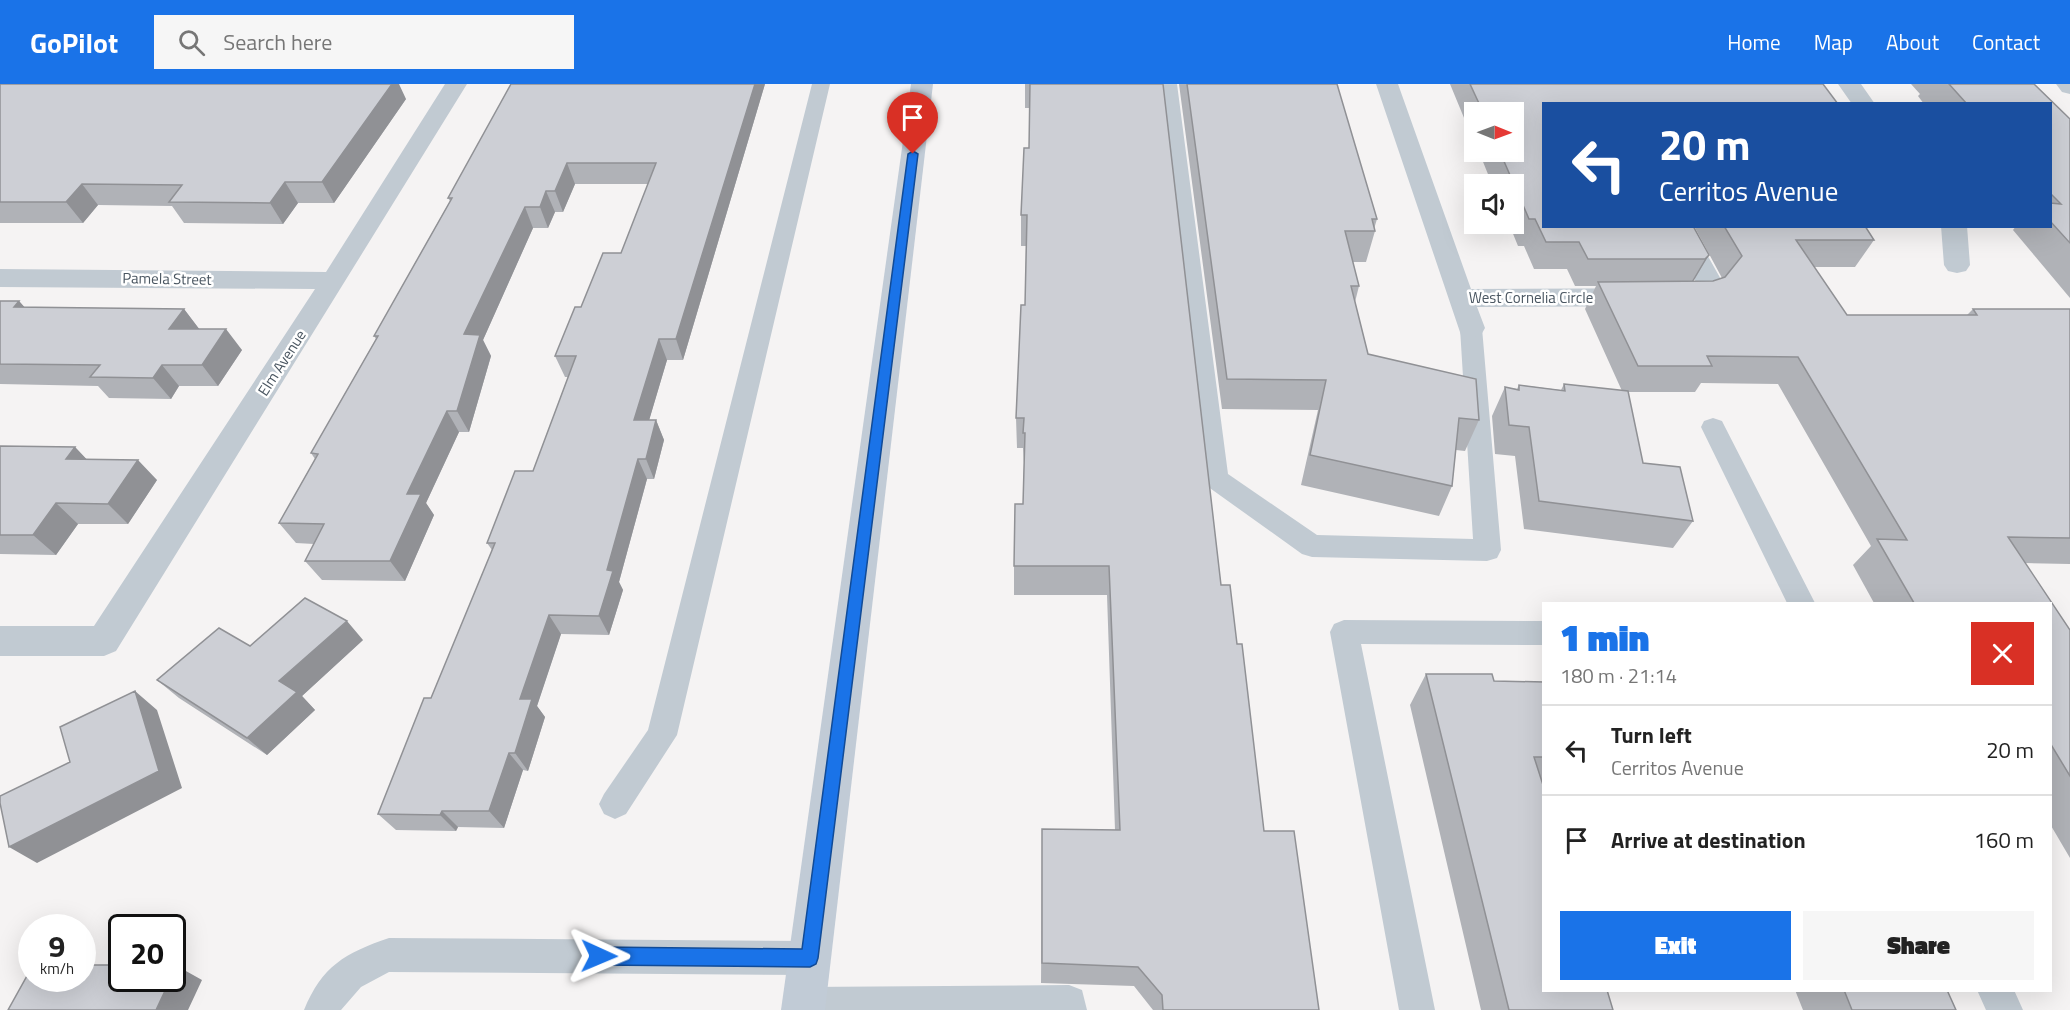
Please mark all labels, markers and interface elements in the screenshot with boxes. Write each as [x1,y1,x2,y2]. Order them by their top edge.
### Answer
search box [154,15,574,69]
text: GoPilot [30,21,118,64]
text: Search here [223,25,332,59]
icon: search [175,26,208,59]
text: Home [1727,26,1781,58]
text: Map [1814,26,1853,58]
text: About [1886,26,1939,58]
text: Contact [1972,26,2040,58]
pin [887,92,938,154]
icon: arrive [896,101,929,134]
north arrow [1464,102,1524,162]
map controls [1464,102,1524,234]
text: 20 m [1659,112,1751,176]
icon: left [1560,126,1638,204]
text: Cerritos Avenue [1659,170,1838,211]
button: sound [1464,174,1524,234]
street label: Pamela Street [122,266,213,291]
street label: West Cornelia Circle [1469,286,1593,309]
street label: Elm Avenue [252,325,312,400]
text: 1 min [1560,610,1649,665]
button: close [1971,622,2034,685]
text: 180 m · 21:14 [1560,660,1677,691]
text: Turn left [1611,718,1692,752]
text: 20 m [1986,733,2034,767]
icon: left [1560,734,1593,767]
text: Cerritos Avenue [1611,752,1744,783]
text: Arrive at destination [1611,823,1806,857]
text: 160 m [1974,823,2034,857]
icon: arrive [1560,824,1593,857]
button: Exit [1560,911,1791,980]
button: Share [1803,911,2034,980]
speed limit sign: 20 [108,914,186,992]
text: 9 [49,923,65,969]
position arrow [567,924,631,988]
text: km/h [40,957,74,980]

